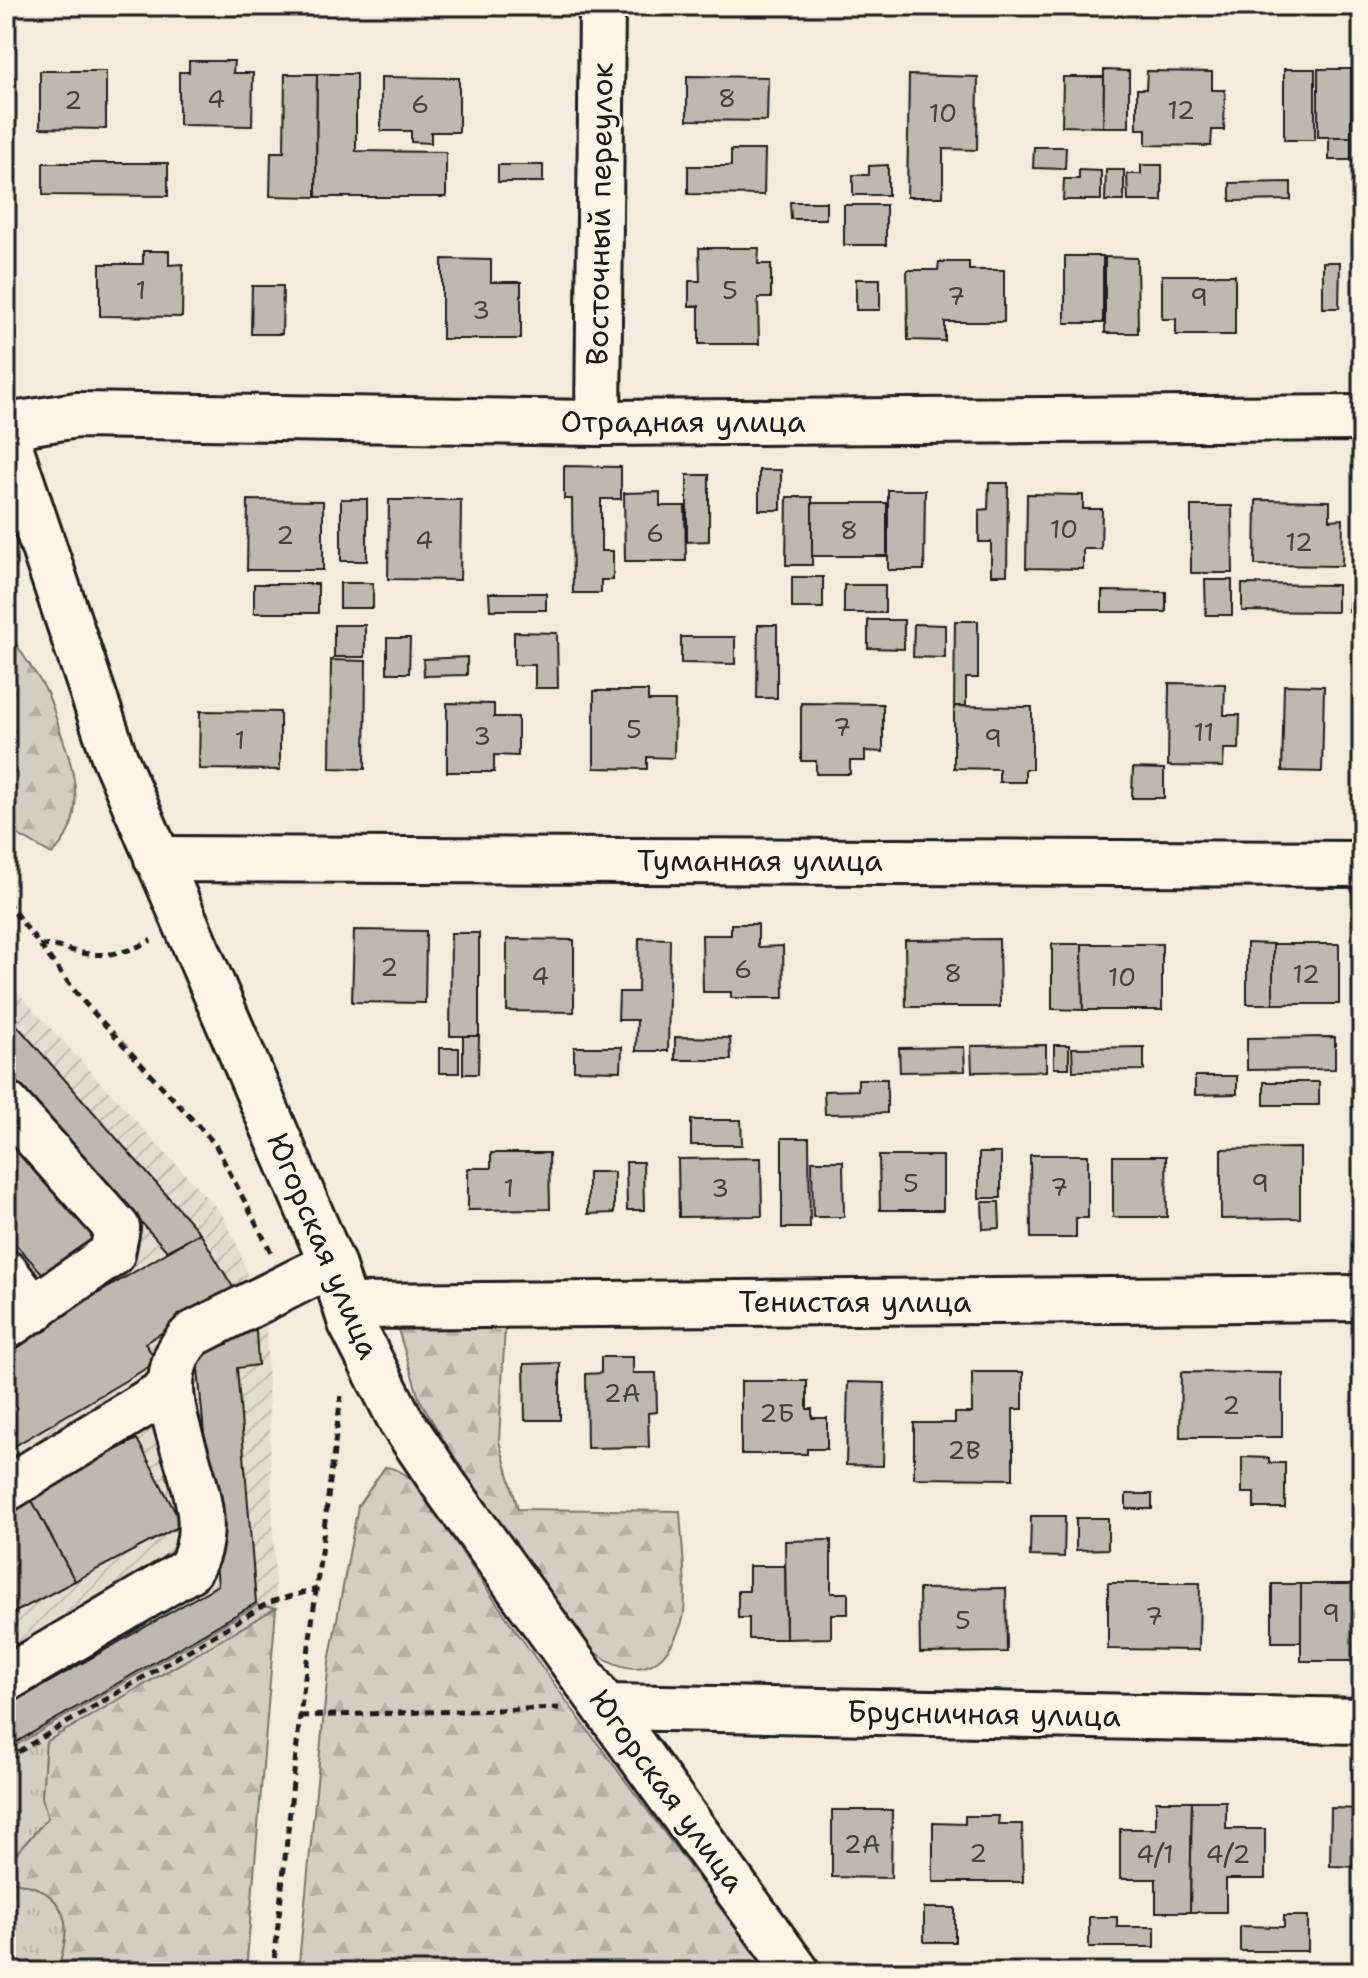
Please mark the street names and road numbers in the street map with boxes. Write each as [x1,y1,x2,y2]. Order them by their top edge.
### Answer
street label: Восточный переулок [576,62,623,366]
street label: Отрадная улица [560,401,806,442]
street label: Туманная улица [637,840,883,881]
street label: Югорская улица [257,1127,390,1365]
street label: Тенистая улица [739,1281,972,1322]
street label: Югорская улица [580,1681,755,1901]
street label: Брусничная улица [847,1691,1121,1736]

